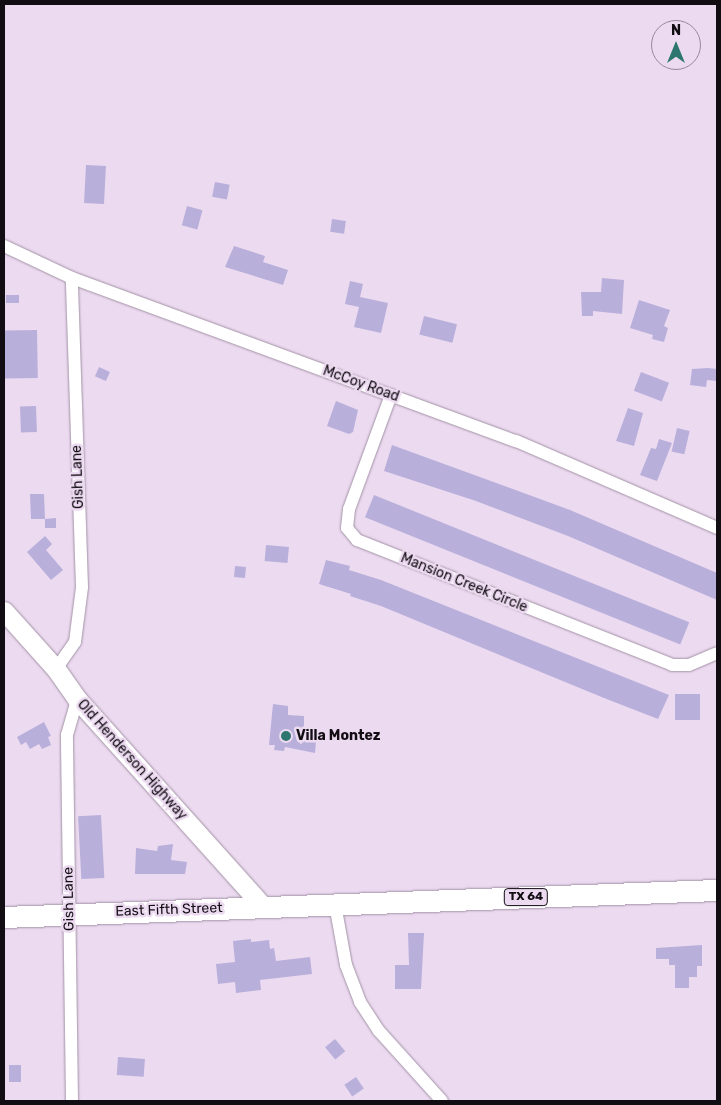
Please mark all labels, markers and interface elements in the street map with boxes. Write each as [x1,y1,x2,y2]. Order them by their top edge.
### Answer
north arrow [651,20,701,70]
text: N [671,22,681,39]
street label: McCoy Road [320,362,402,406]
street label: Gish Lane [68,445,88,509]
street label: Mansion Creek Circle [398,550,530,616]
street label: Old Henderson Highway [74,696,190,824]
place label: Villa Montez [296,728,380,744]
marker: Villa Montez [280,730,292,742]
street label: Gish Lane [60,867,78,931]
road number: TX 64 [504,888,548,906]
street label: East Fifth Street [115,900,223,920]

